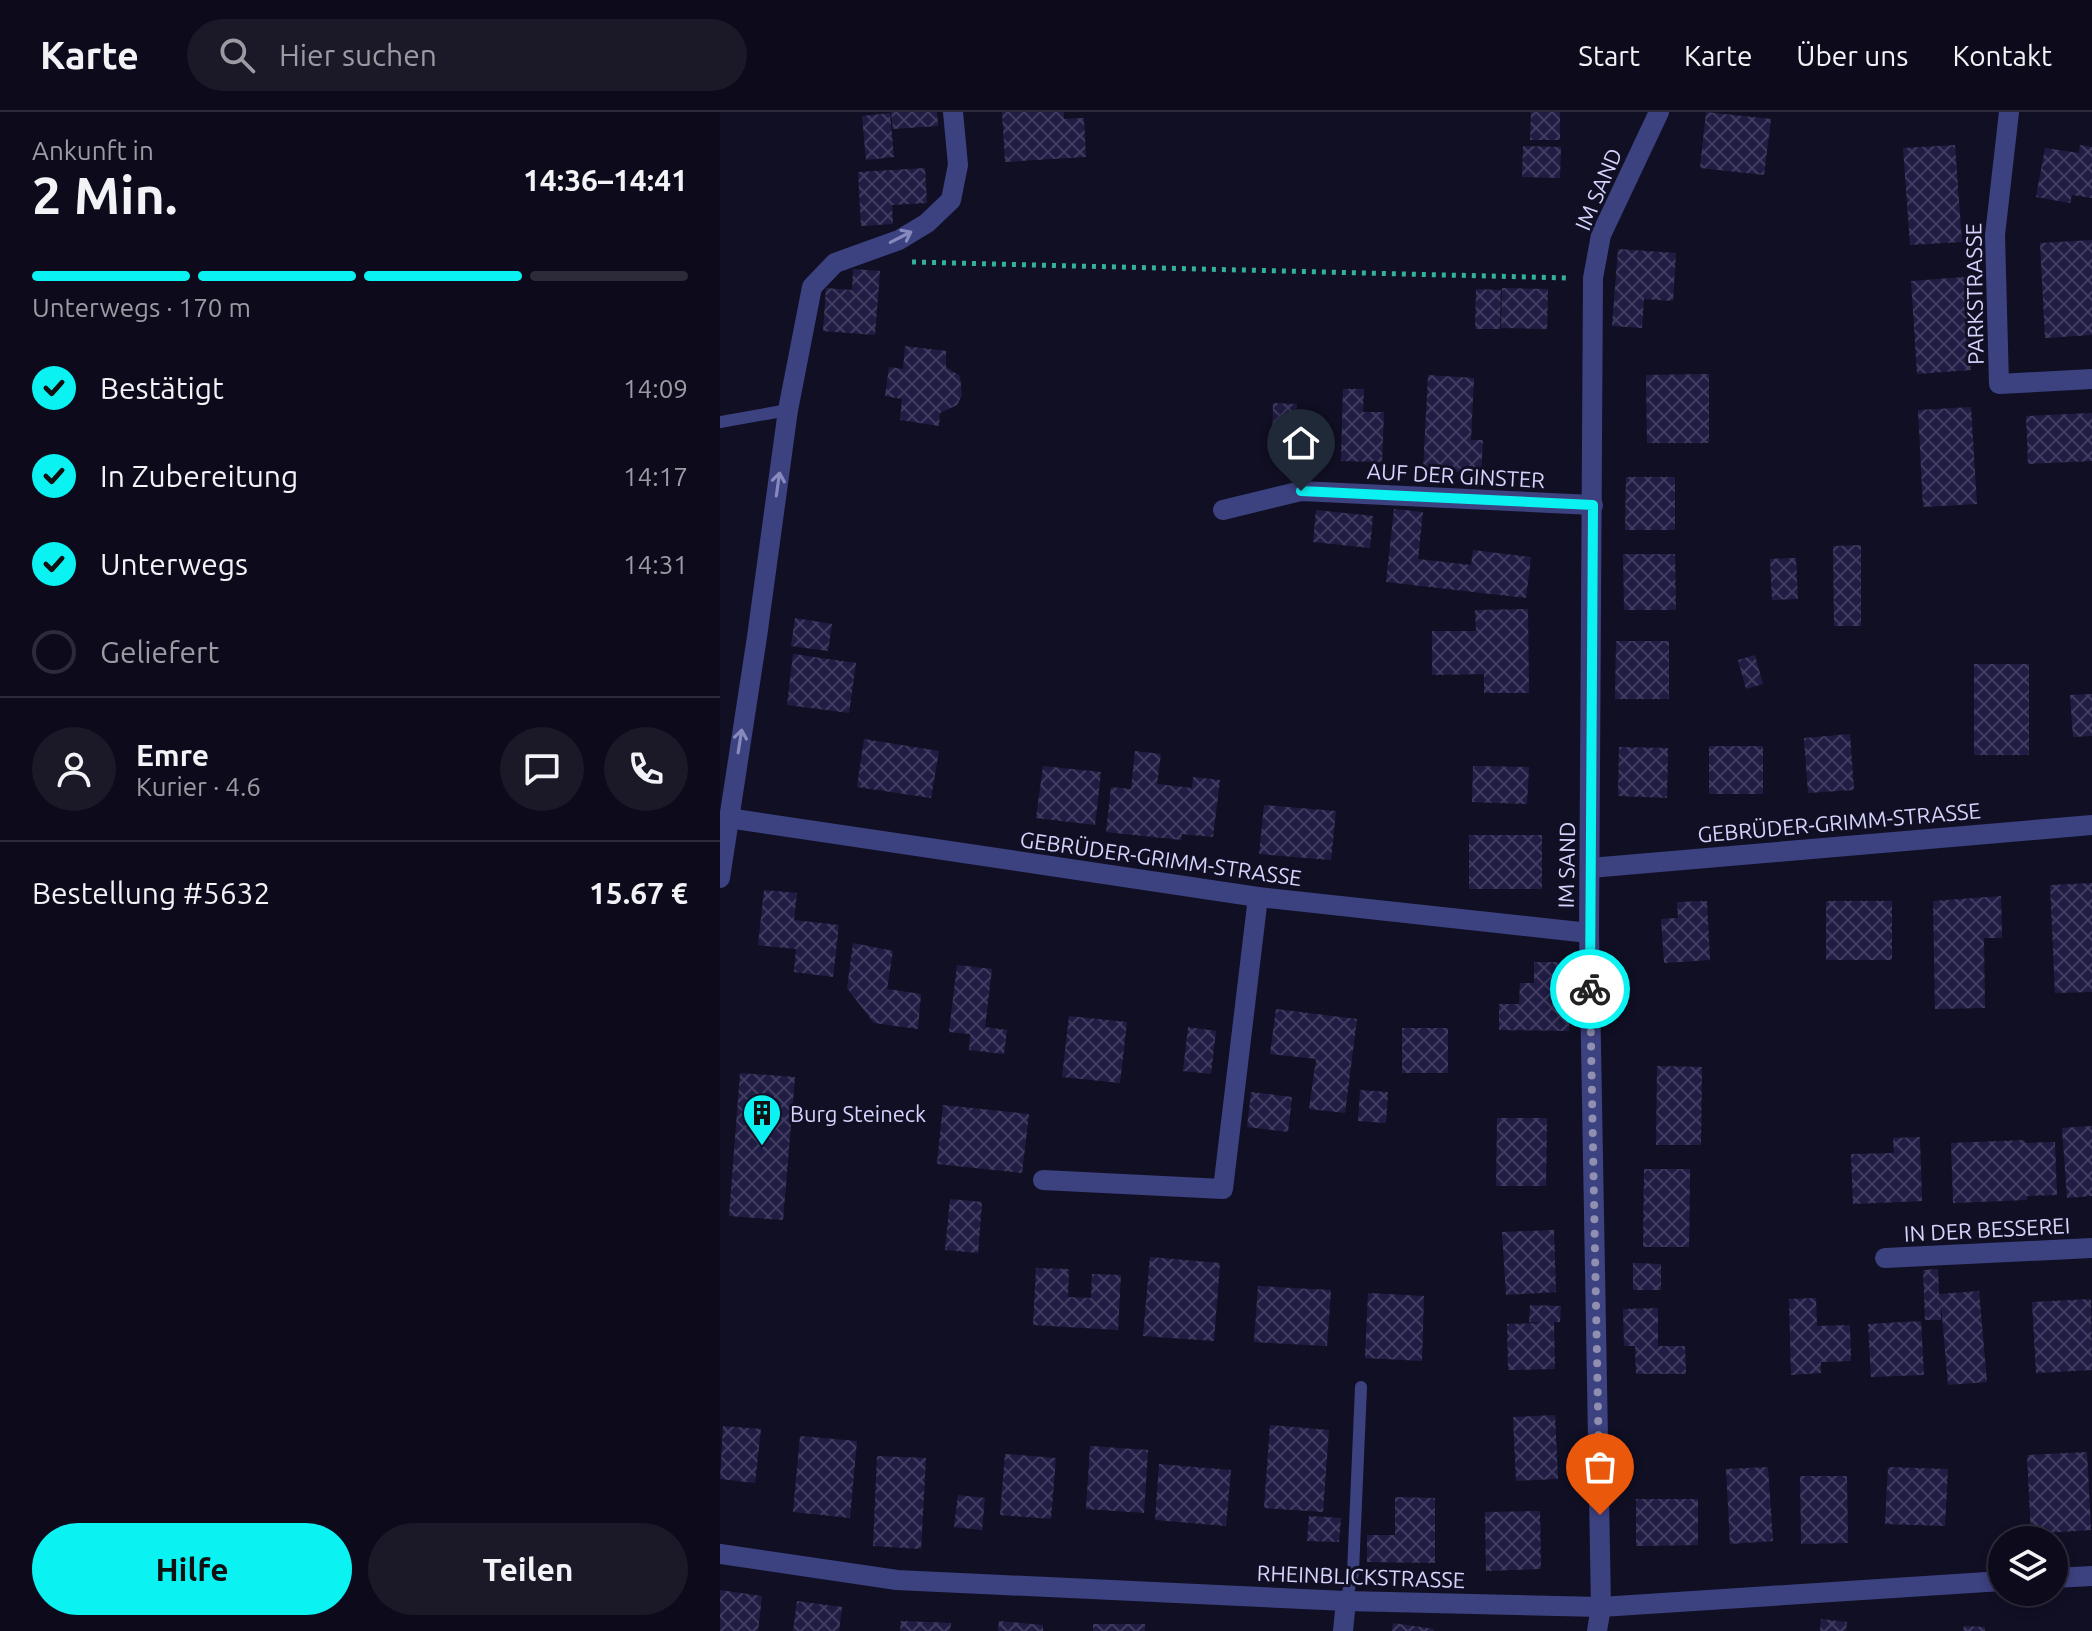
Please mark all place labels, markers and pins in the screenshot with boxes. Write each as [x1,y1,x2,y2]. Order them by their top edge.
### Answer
pin [1267,409,1335,491]
building icon: Burg Steineck [741,1092,783,1147]
place label: Burg Steineck [790,1101,926,1126]
pin [1566,1433,1634,1515]

